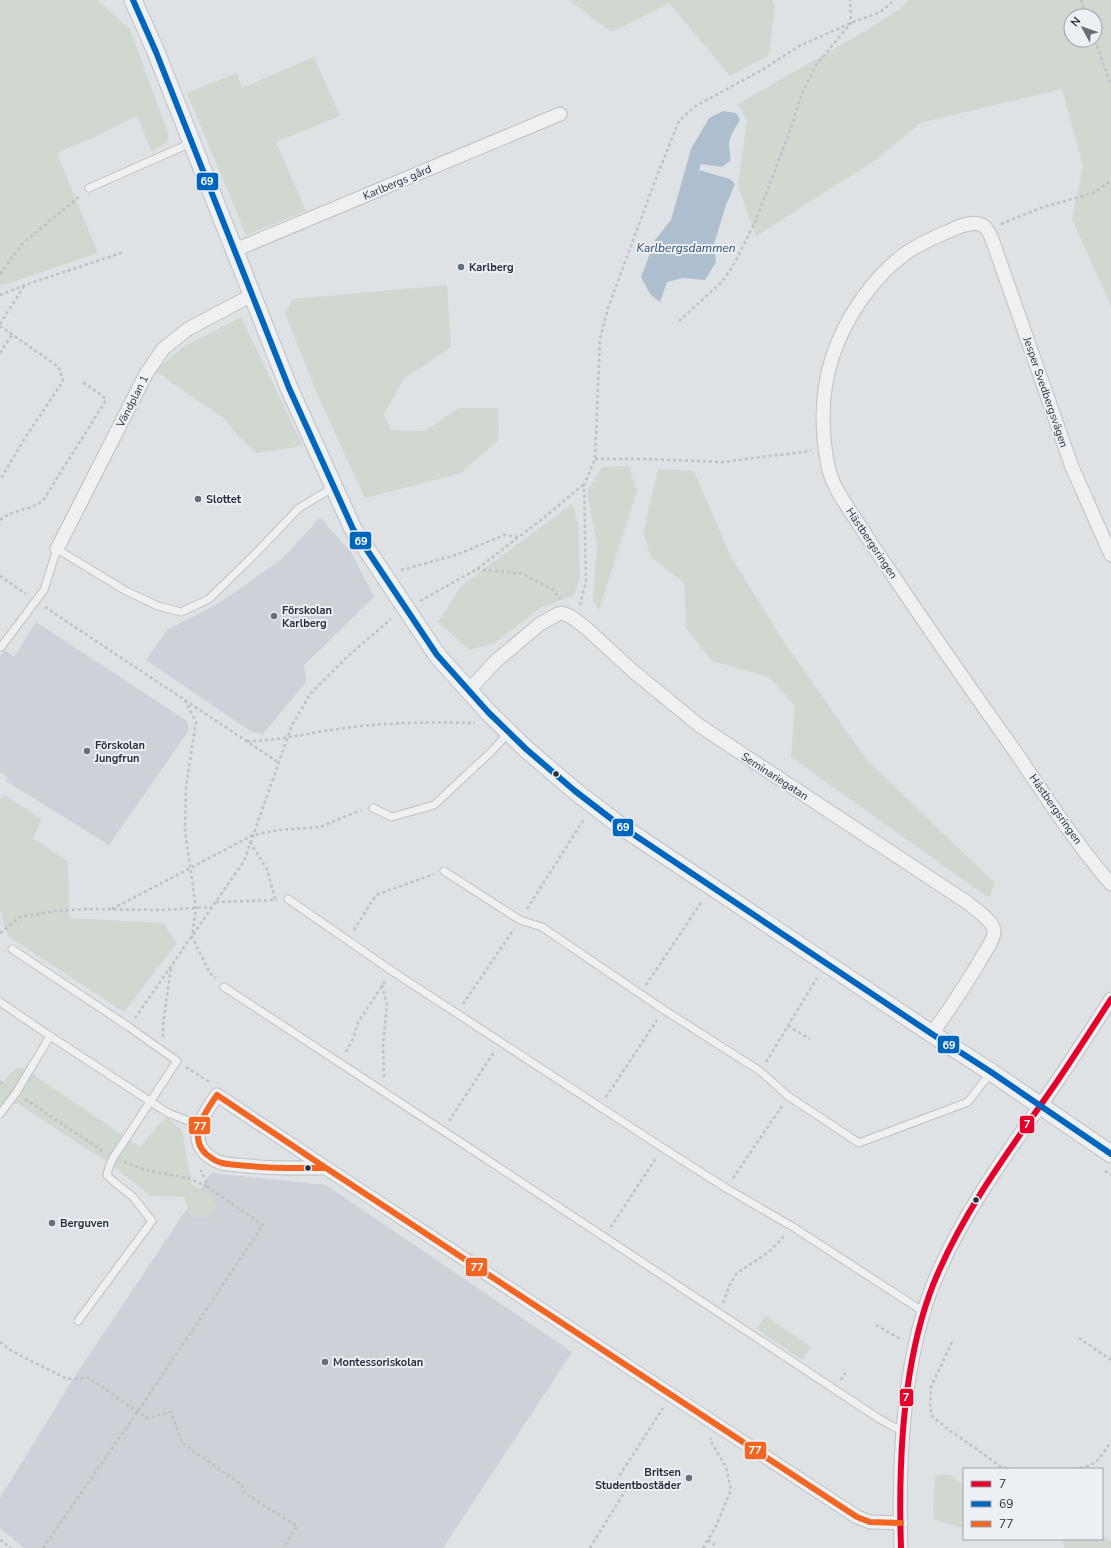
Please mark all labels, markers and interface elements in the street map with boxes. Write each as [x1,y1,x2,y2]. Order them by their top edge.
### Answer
north arrow [1063,8,1103,48]
text: N [1067,14,1084,30]
street label: Karlbergs gård [361,161,434,204]
line badge: 69 [196,172,219,191]
text: 69 [200,174,214,189]
water label: Karlbergsdammen [636,240,736,256]
place label: Karlberg [469,260,514,275]
marker: Karlberg [456,262,466,272]
street label: Jesper Svedbergsvägen [1019,334,1071,449]
street label: Vändplan 1 [112,373,152,431]
place label: Slottet [206,492,242,507]
marker: Slottet [193,494,203,504]
street label: Hästbergsringen [842,505,901,582]
line badge: 69 [349,531,372,550]
text: 69 [354,534,368,549]
place label: Förskolan Karlberg [282,603,332,631]
marker: Förskolan Karlberg [269,611,279,621]
place label: Förskolan Jungfrun [94,738,145,766]
marker: Förskolan Jungfrun [82,746,92,756]
street label: Seminariegatan [738,749,811,804]
unlabelled marker [551,769,561,779]
street label: Hästbergsringen [1026,771,1085,847]
line badge: 69 [612,818,634,837]
text: 69 [616,820,630,835]
line badge: 69 [937,1035,960,1054]
text: 69 [942,1038,956,1053]
line badge: 7 [1019,1115,1035,1134]
line badge: 77 [188,1116,211,1135]
text: 7 [1024,1117,1030,1132]
text: 77 [193,1119,207,1134]
unlabelled marker [303,1163,313,1173]
unlabelled marker [971,1195,981,1205]
place label: Berguven [60,1216,109,1231]
marker: Berguven [47,1218,57,1228]
line badge: 77 [465,1257,488,1277]
text: 77 [470,1260,484,1275]
place label: Montessoriskolan [333,1355,423,1370]
marker: Montessoriskolan [320,1357,330,1367]
line badge: 7 [899,1388,914,1407]
text: 7 [903,1390,909,1405]
line badge: 77 [744,1441,767,1460]
text: 77 [748,1443,762,1458]
place label: Britsen Studentbostäder [595,1465,682,1493]
legend [963,1468,1103,1540]
marker: Britsen Studentbostäder [684,1473,694,1483]
text: 7 [999,1476,1006,1492]
text: 69 [999,1496,1013,1512]
text: 77 [999,1516,1013,1532]

